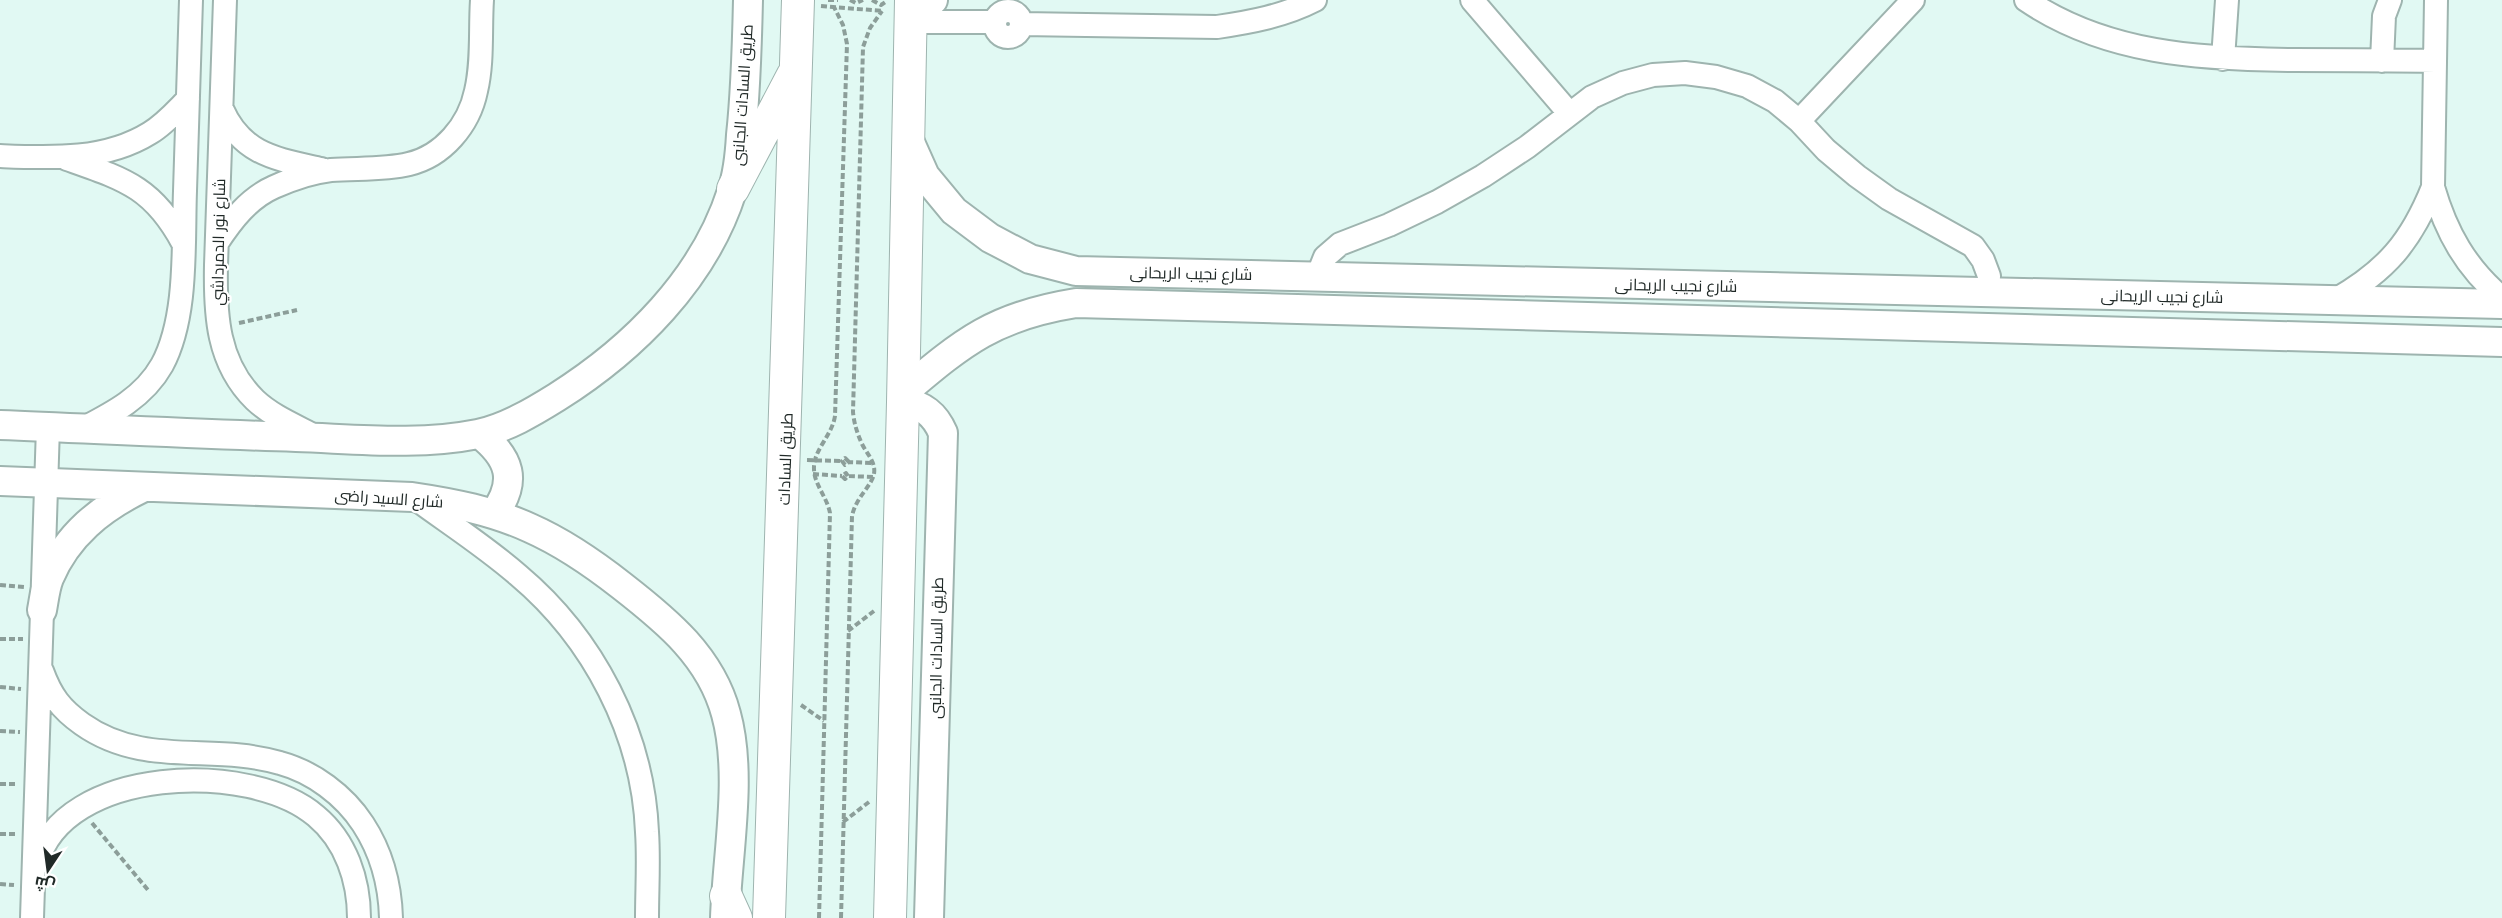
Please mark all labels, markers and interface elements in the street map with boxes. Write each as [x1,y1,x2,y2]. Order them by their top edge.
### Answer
street label: طريق السادات الجانبى [728,24,758,167]
street label: شارع نور الدمرداشي [208,178,232,306]
street label: شارع نجيب الريحانى [1129,263,1253,286]
street label: شارع نجيب الريحانى [1614,275,1738,298]
street label: شارع نجيب الريحانى [2100,286,2224,309]
street label: طريق السادات [774,412,798,506]
street label: شارع السيد راضى [334,485,444,514]
street label: طريق السادات الجانبى [926,577,948,719]
north arrow [18,840,78,900]
text: ش [33,872,57,896]

